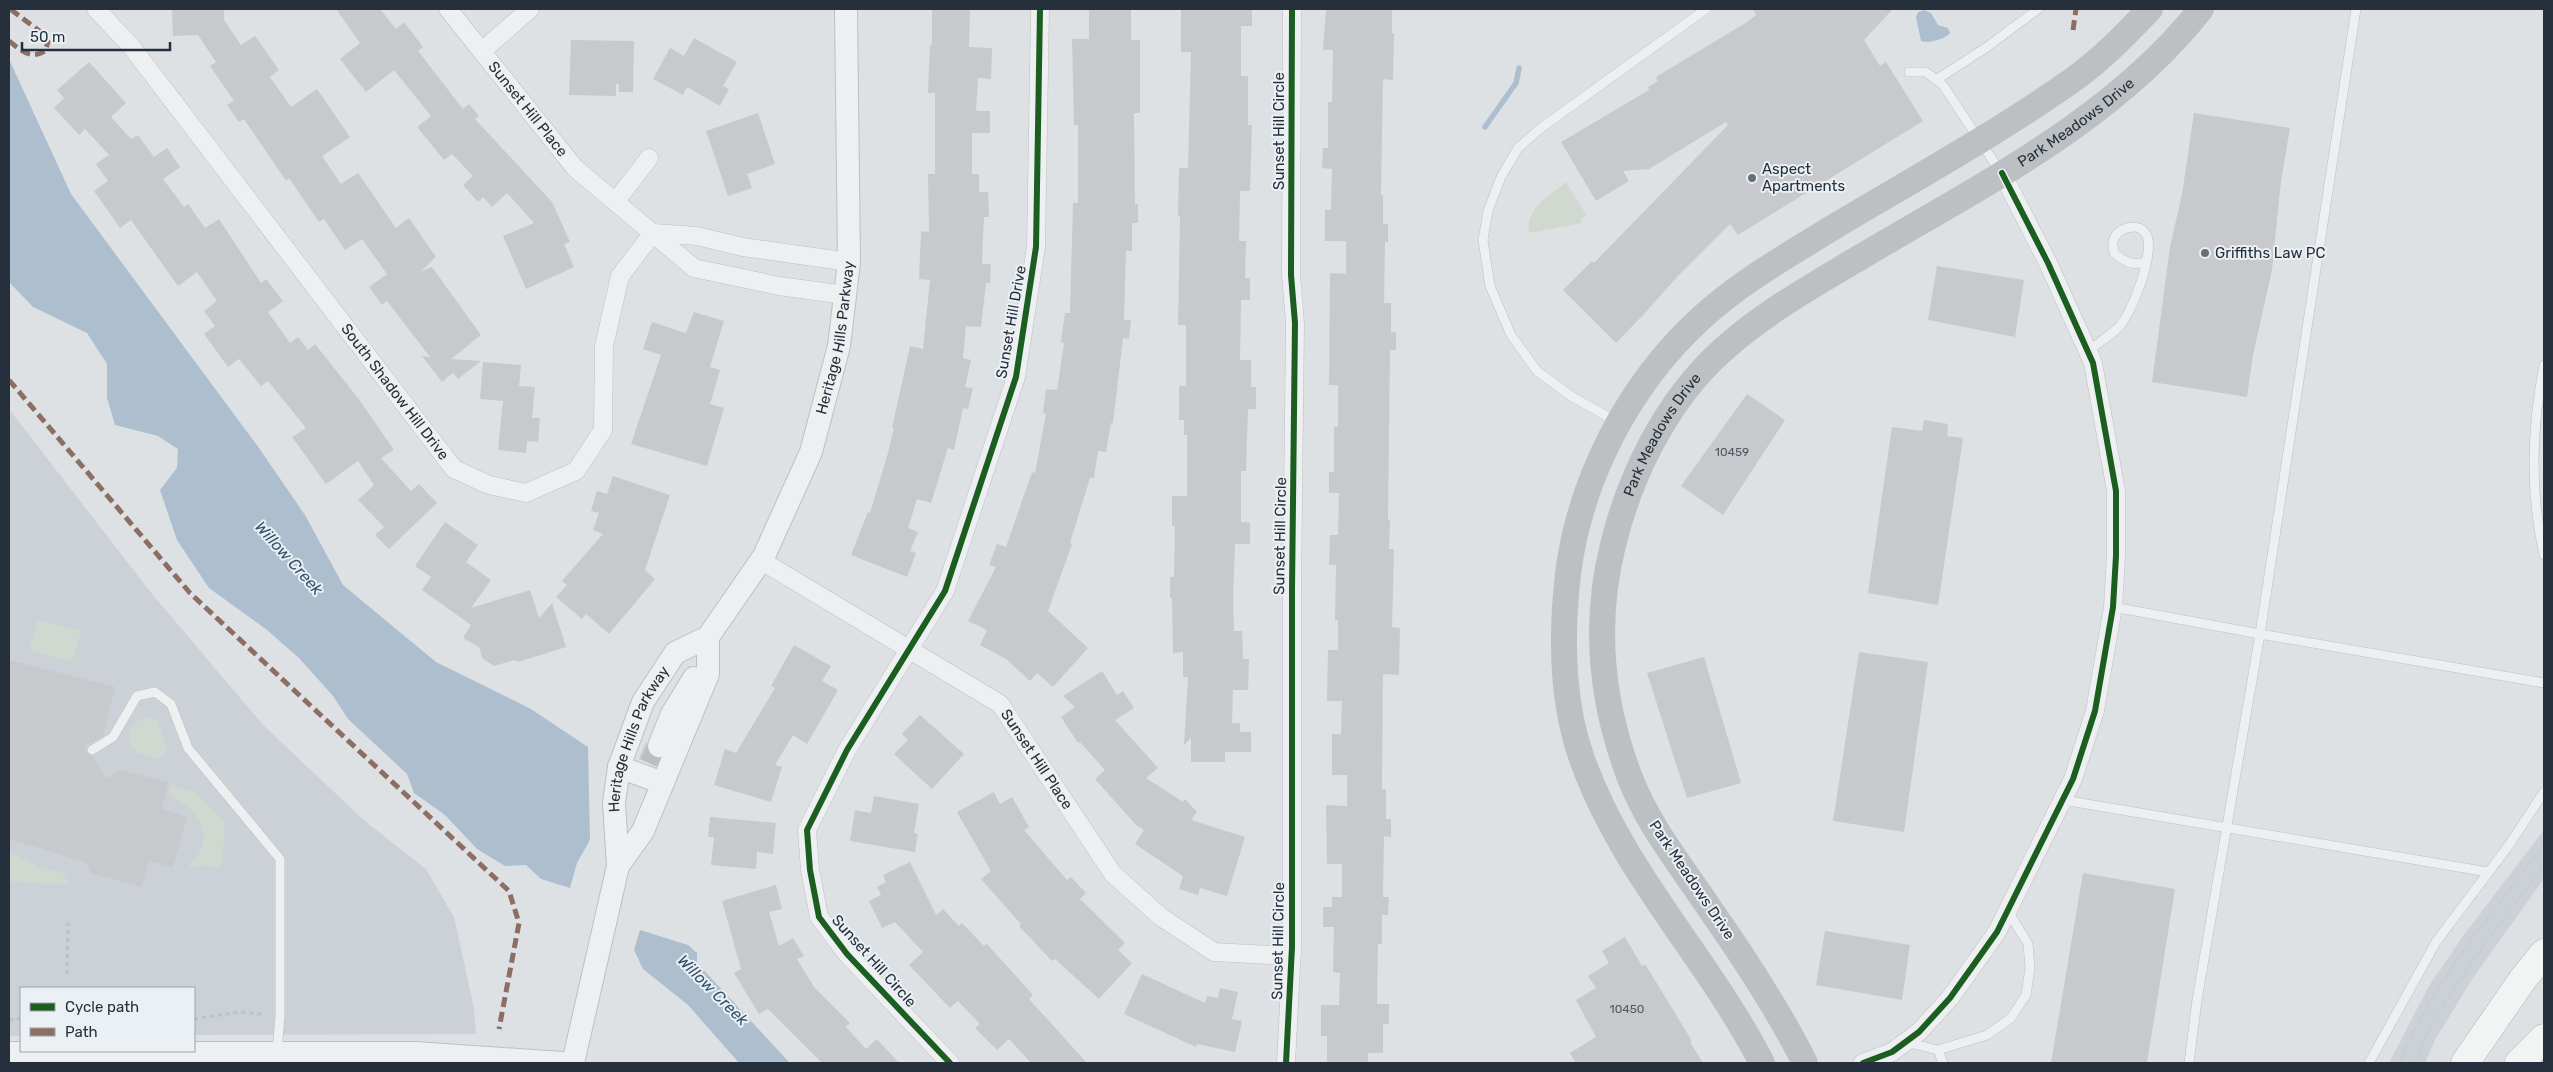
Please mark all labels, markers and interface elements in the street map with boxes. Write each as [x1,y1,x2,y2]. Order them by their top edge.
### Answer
scale bar [22,20,170,52]
text: 50 m [30,28,65,46]
street label: Sunset Hill Place [484,58,571,160]
street label: Sunset Hill Circle [1270,72,1288,190]
street label: Park Meadows Drive [2014,74,2138,171]
place label: Aspect Apartments [1762,160,1845,195]
marker: Aspect Apartments [1746,172,1758,184]
place label: Griffiths Law PC [2215,244,2325,262]
marker: Griffiths Law PC [2199,247,2211,259]
street label: Heritage Hills Parkway [812,260,858,416]
street label: Sunset Hill Drive [992,264,1030,380]
street label: South Shadow Hill Drive [337,320,453,464]
street label: Park Meadows Drive [1620,369,1705,499]
house number: 10459 [1715,445,1749,459]
street label: Sunset Hill Circle [1270,477,1290,595]
water label: Willow Creek [251,517,328,599]
street label: Heritage Hills Parkway [605,663,673,813]
street label: Sunset Hill Place [997,706,1077,813]
street label: Park Meadows Drive [1645,817,1739,943]
street label: Sunset Hill Circle [1268,882,1288,1000]
street label: Sunset Hill Circle [828,911,920,1011]
water label: Willow Creek [674,951,753,1030]
legend [20,987,195,1052]
text: Cycle path [65,998,139,1016]
house number: 10450 [1610,1002,1644,1016]
text: Path [65,1023,98,1041]

